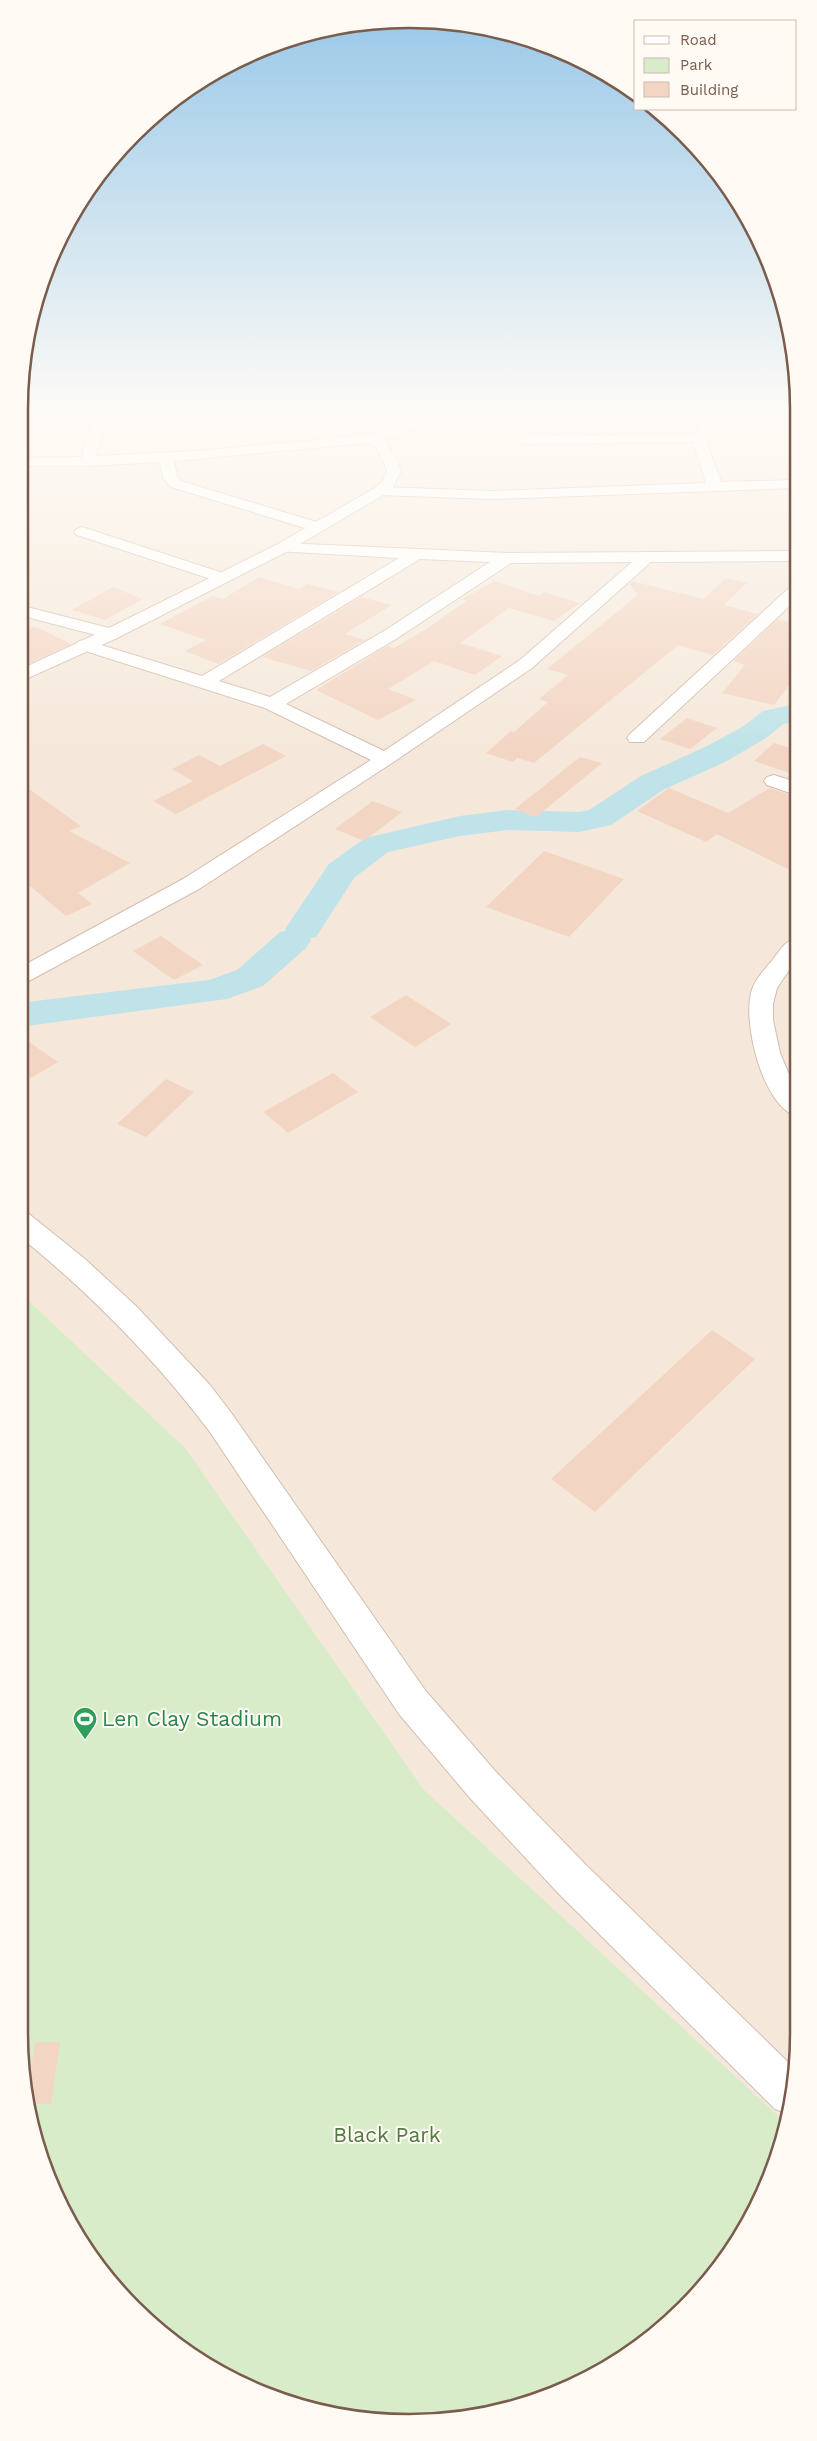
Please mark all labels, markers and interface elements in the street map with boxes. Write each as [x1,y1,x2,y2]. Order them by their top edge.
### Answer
legend [634,20,797,110]
text: Road [680,31,717,49]
text: Park [680,56,713,74]
text: Building [680,81,738,99]
sports icon: Len Clay Stadium [72,1706,98,1740]
place label: Len Clay Stadium [102,1706,282,1731]
park label: Black Park [333,2122,441,2147]

